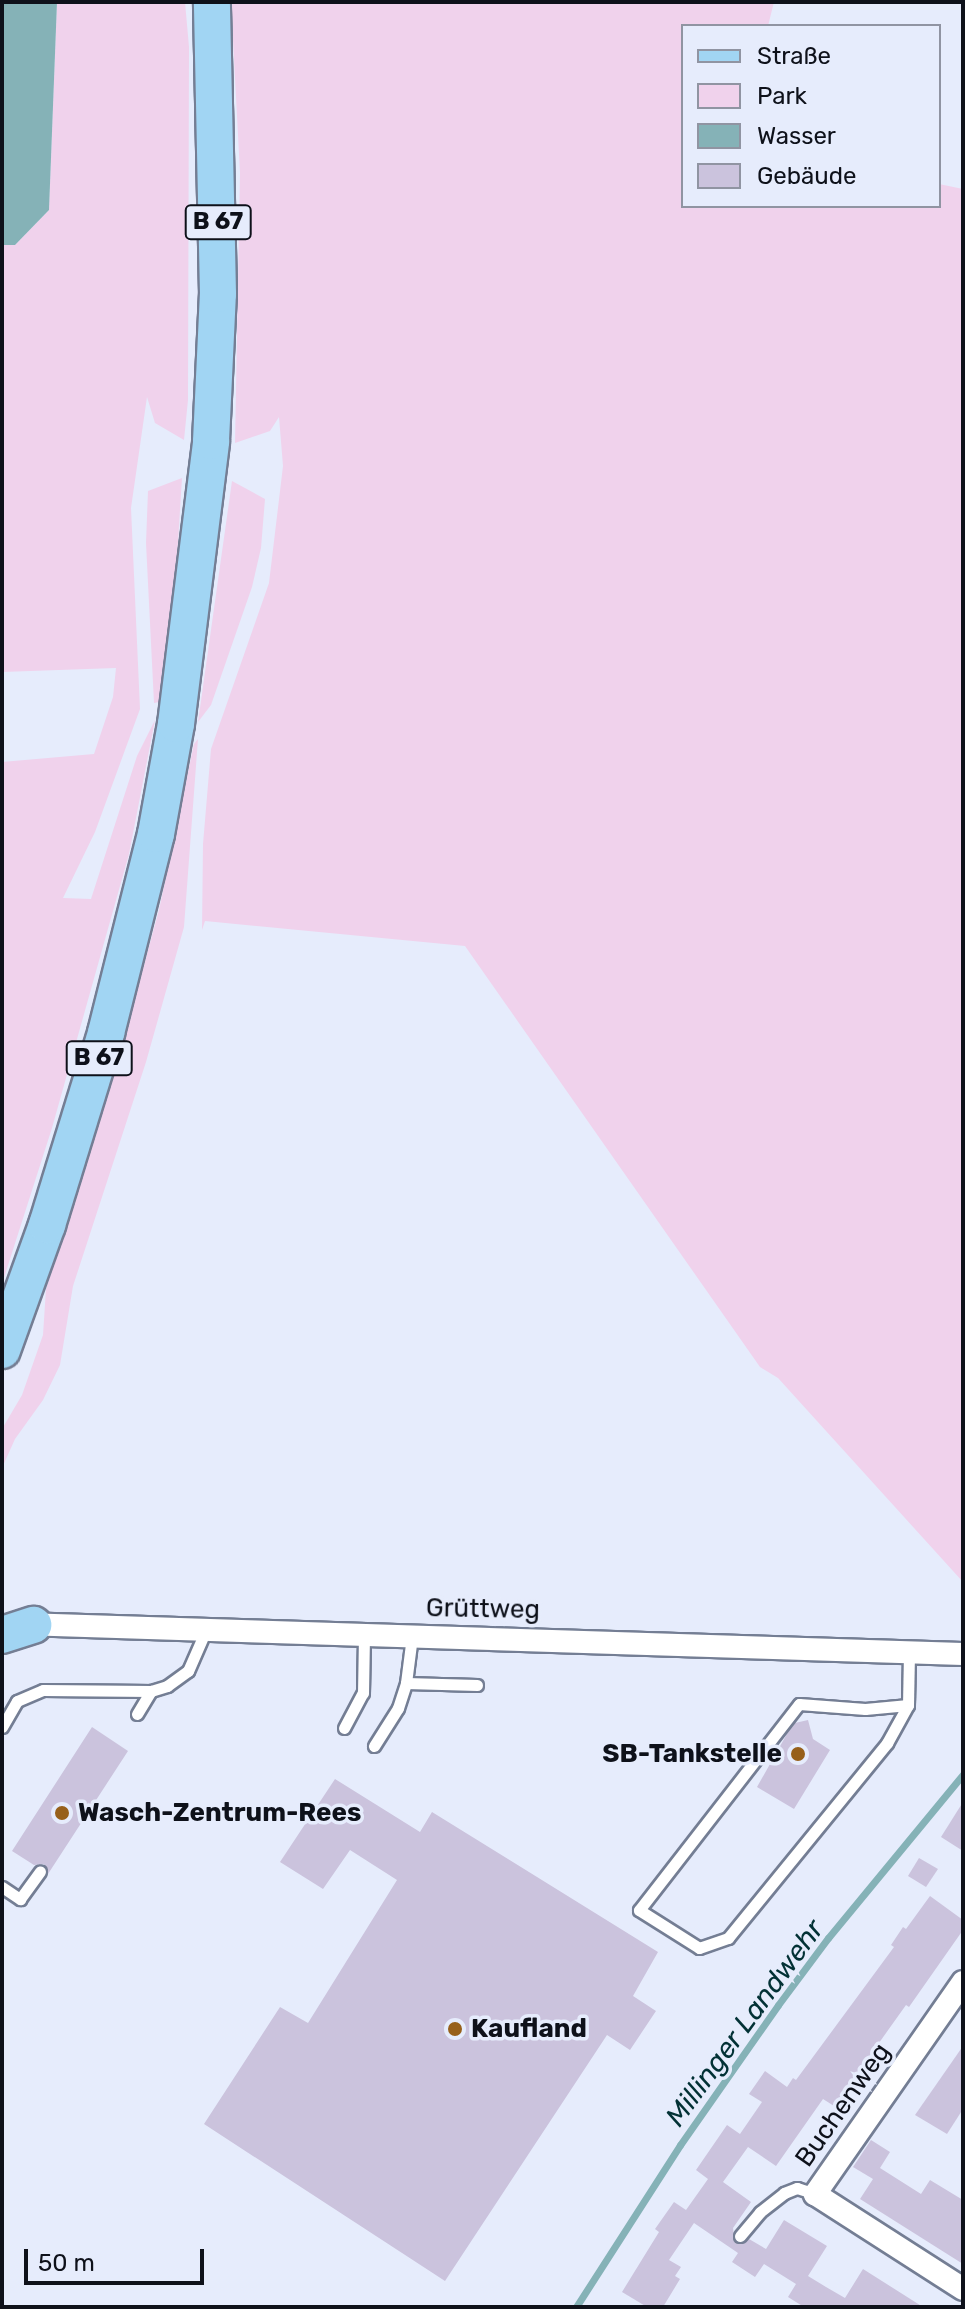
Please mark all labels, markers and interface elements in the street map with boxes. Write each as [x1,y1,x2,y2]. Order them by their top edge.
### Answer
legend [681,24,941,208]
text: Straße [757,42,831,70]
text: Park [757,82,807,110]
text: Wasser [757,122,836,150]
text: Gebäude [757,162,856,190]
road number: B 67 [184,202,252,242]
road number: B 67 [65,1038,133,1078]
street label: Grüttweg [426,1592,540,1626]
place label: SB-Tankstelle [602,1738,782,1770]
marker: SB-Tankstelle [789,1745,807,1763]
place label: Wasch-Zentrum-Rees [78,1797,361,1829]
marker: Wasch-Zentrum-Rees [53,1804,71,1822]
water label: Millinger Landwehr [659,1913,831,2133]
place label: Kaufland [471,2013,587,2045]
marker: Kaufland [446,2020,464,2038]
street label: Buchenweg [789,2037,897,2173]
scale bar [28,2233,208,2283]
text: 50 m [38,2249,95,2277]

